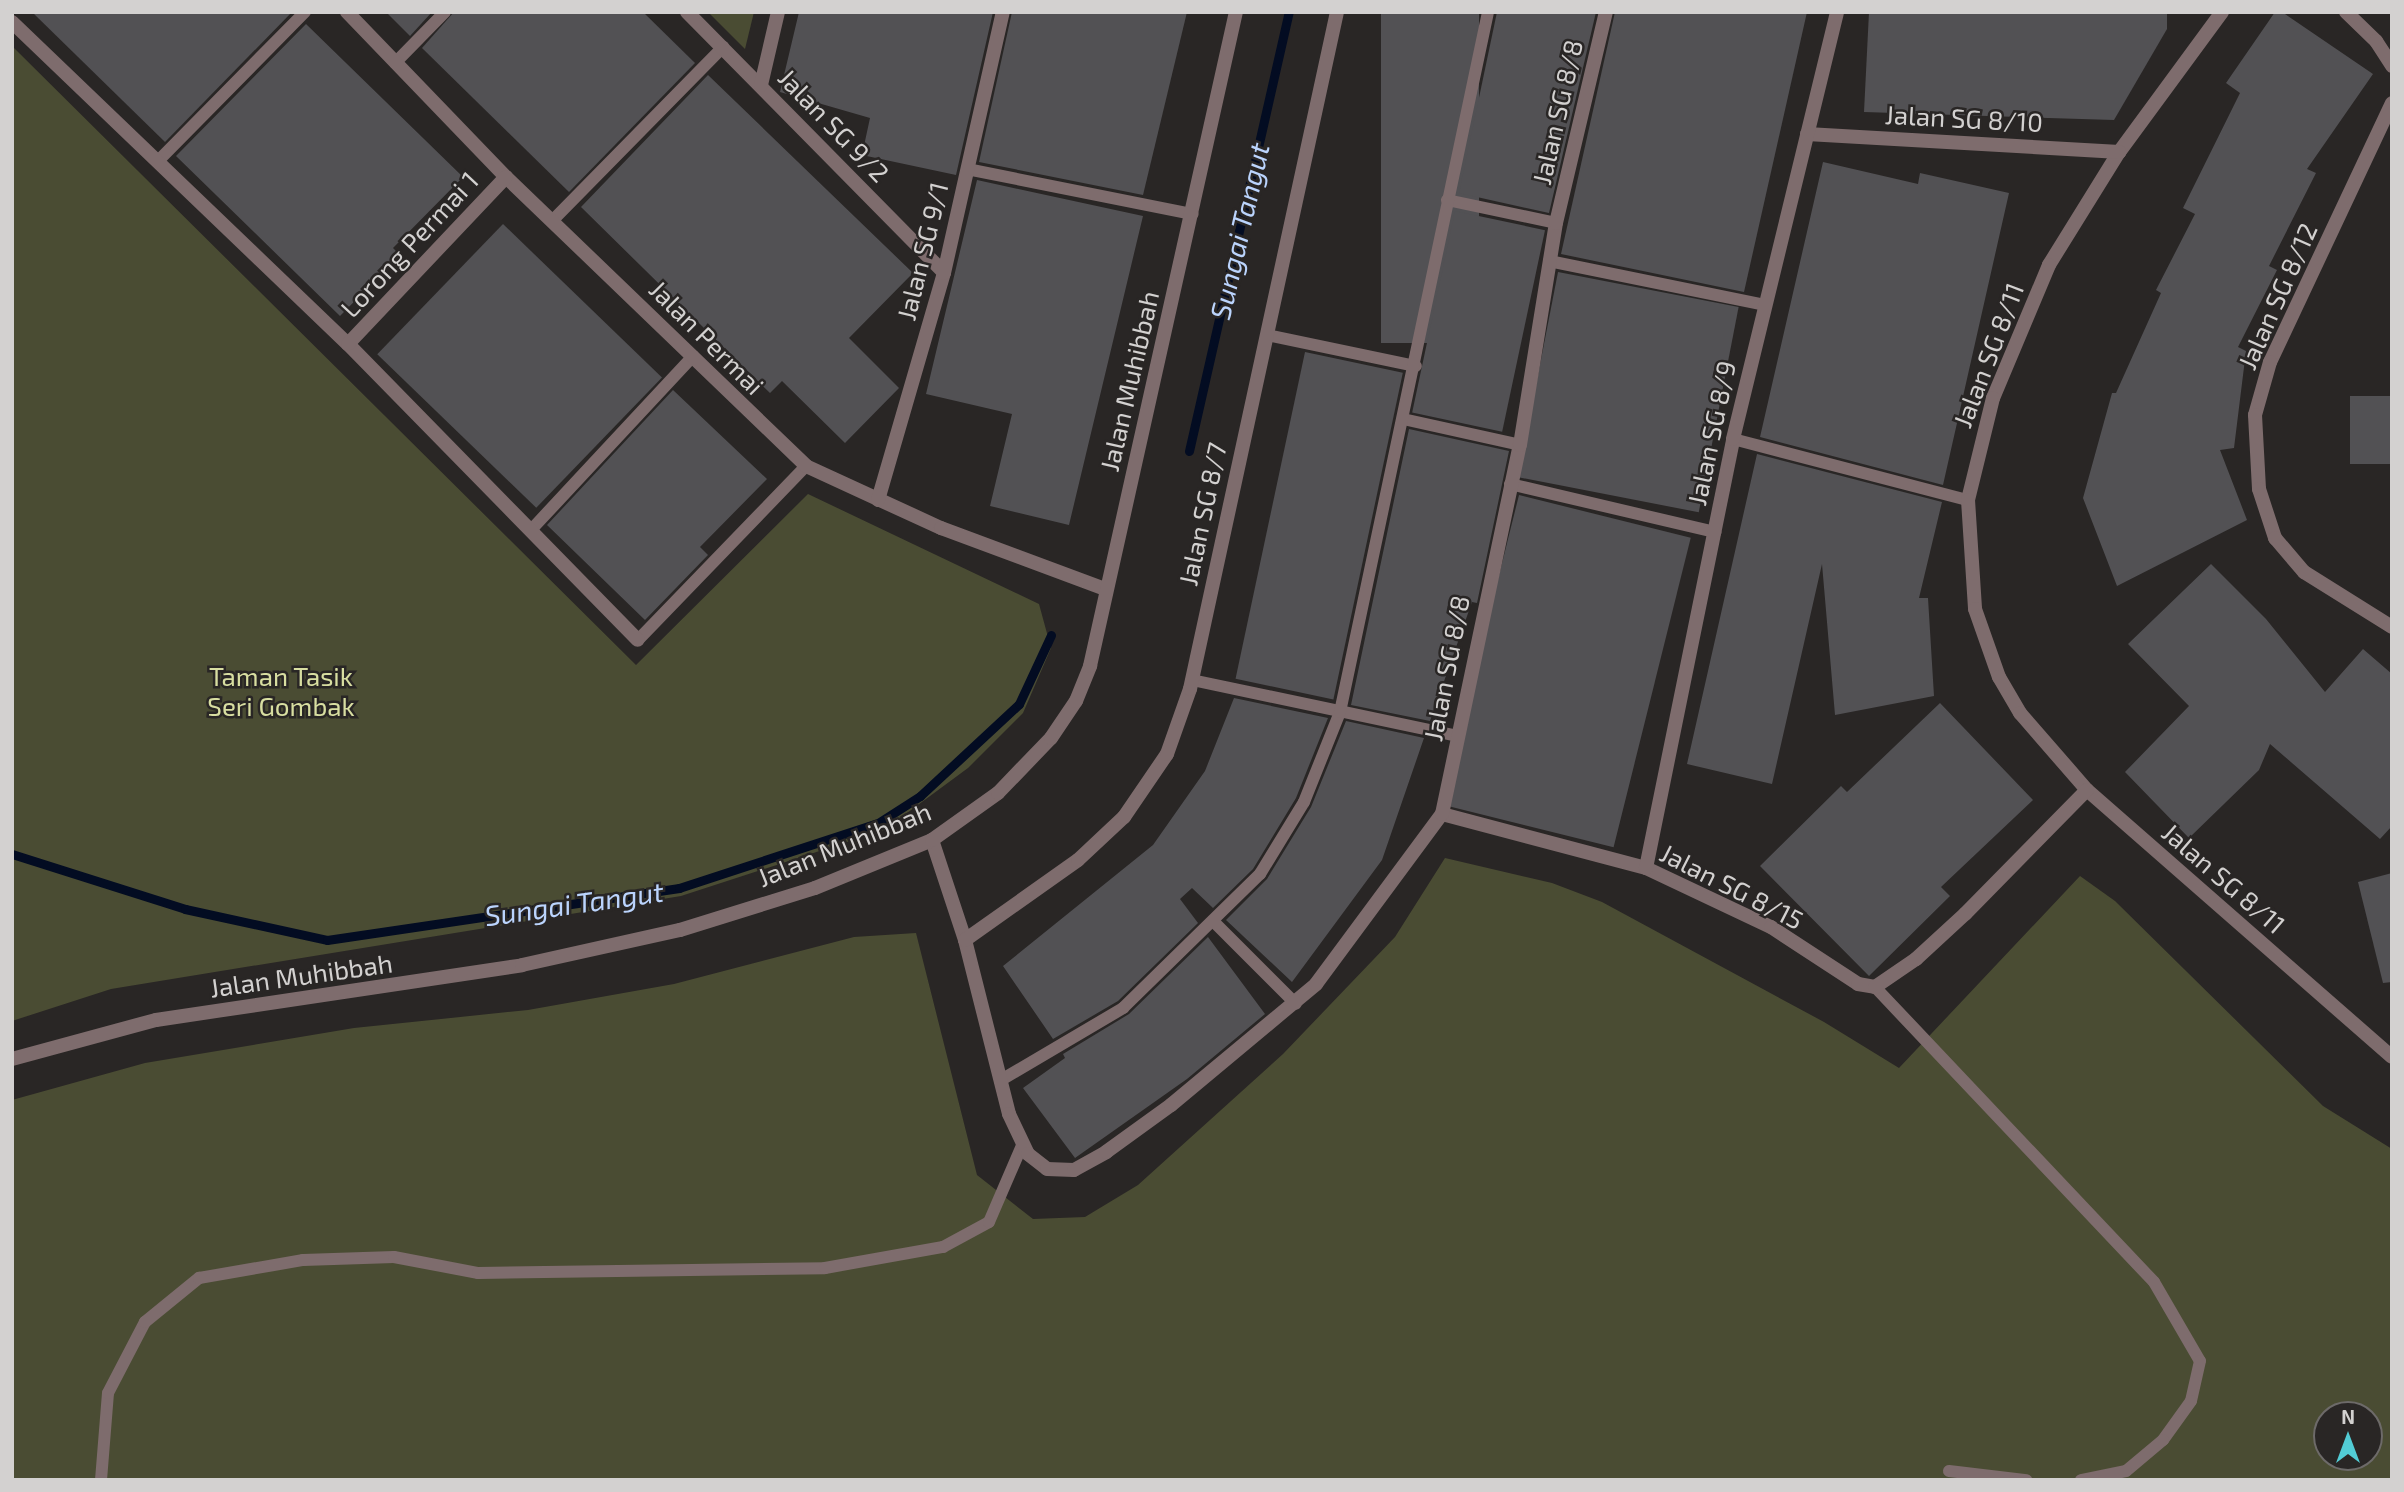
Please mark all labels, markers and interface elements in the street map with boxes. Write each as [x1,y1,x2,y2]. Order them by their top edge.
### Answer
street label: Jalan SG 8/8 [1525,37,1589,187]
street label: Jalan SG 9/2 [772,62,896,188]
street label: Jalan SG 8/10 [1884,98,2044,138]
water label: Sungai Tangut [1202,139,1276,323]
street label: Lorong Permai 1 [334,165,484,323]
street label: Jalan SG 9/1 [890,179,954,323]
street label: Jalan SG 8/12 [2231,218,2323,374]
street label: Jalan Permai [643,273,771,401]
street label: Jalan SG 8/11 [1946,278,2030,432]
street label: Jalan Muhibbah [1093,288,1165,474]
street label: Jalan SG 8/9 [1680,358,1742,508]
street label: Jalan SG 8/7 [1172,440,1232,588]
street label: Jalan SG 8/8 [1417,593,1475,743]
park label: Taman Tasik Seri Gombak [207,660,355,722]
street label: Jalan Muhibbah [753,795,935,893]
street label: Jalan SG 8/11 [2156,816,2292,940]
street label: Jalan SG 8/15 [1655,837,1809,935]
water label: Sungai Tangut [482,874,666,932]
street label: Jalan Muhibbah [208,947,394,1003]
north arrow [2313,1401,2383,1471]
text: N [2341,1405,2355,1428]

